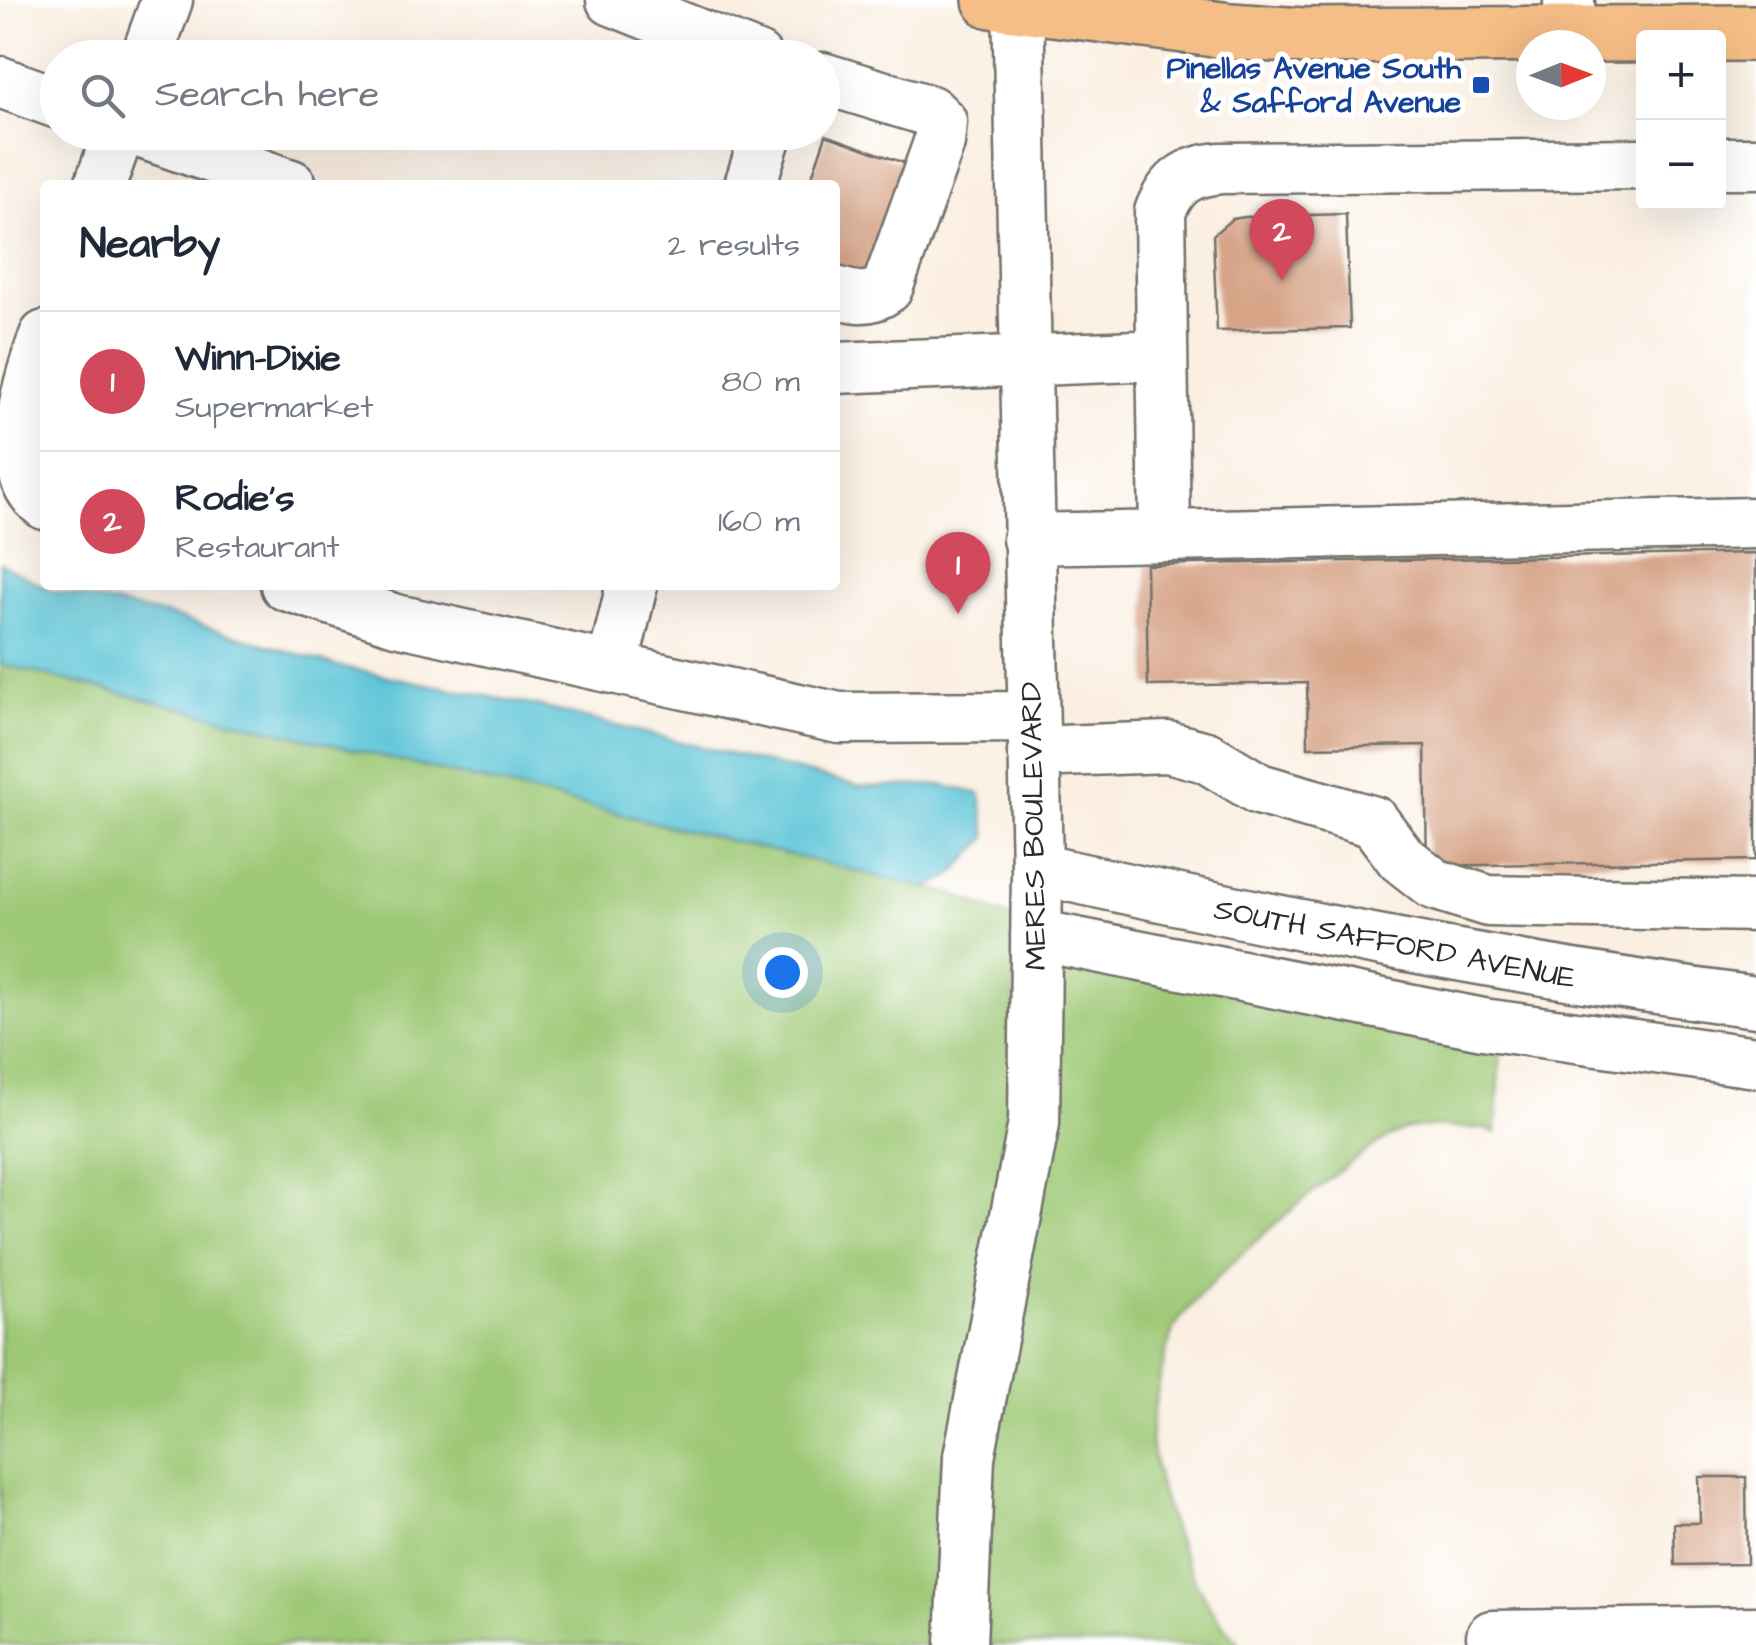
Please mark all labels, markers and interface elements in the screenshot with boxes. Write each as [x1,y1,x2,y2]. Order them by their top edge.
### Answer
north arrow [1516,30,1606,120]
map controls [1636,30,1726,210]
button: + [1636,30,1726,120]
search box [40,40,840,150]
place label: Pinellas Avenue South & Safford Avenue [1166,48,1462,124]
icon: search [75,68,130,123]
text: Search here [155,69,379,121]
marker: Pinellas Avenue South & Safford Avenue [1470,74,1492,96]
button: − [1636,120,1726,210]
pin: 2 [1250,198,1314,281]
text: Nearby [80,216,220,274]
text: 2 results [668,223,800,268]
text: Winn-Dixie [175,333,341,385]
text: 1 [110,359,115,404]
text: 80 m [721,359,800,404]
text: Supermarket [175,385,373,430]
text: Rodie's [175,473,295,525]
text: 2 [103,499,122,544]
text: 160 m [718,499,800,544]
text: Restaurant [175,525,340,570]
pin: 1 [926,532,990,614]
street label: MERES BOULEVARD [1010,681,1058,971]
street label: SOUTH SAFFORD AVENUE [1211,888,1579,1000]
your location [757,947,808,998]

